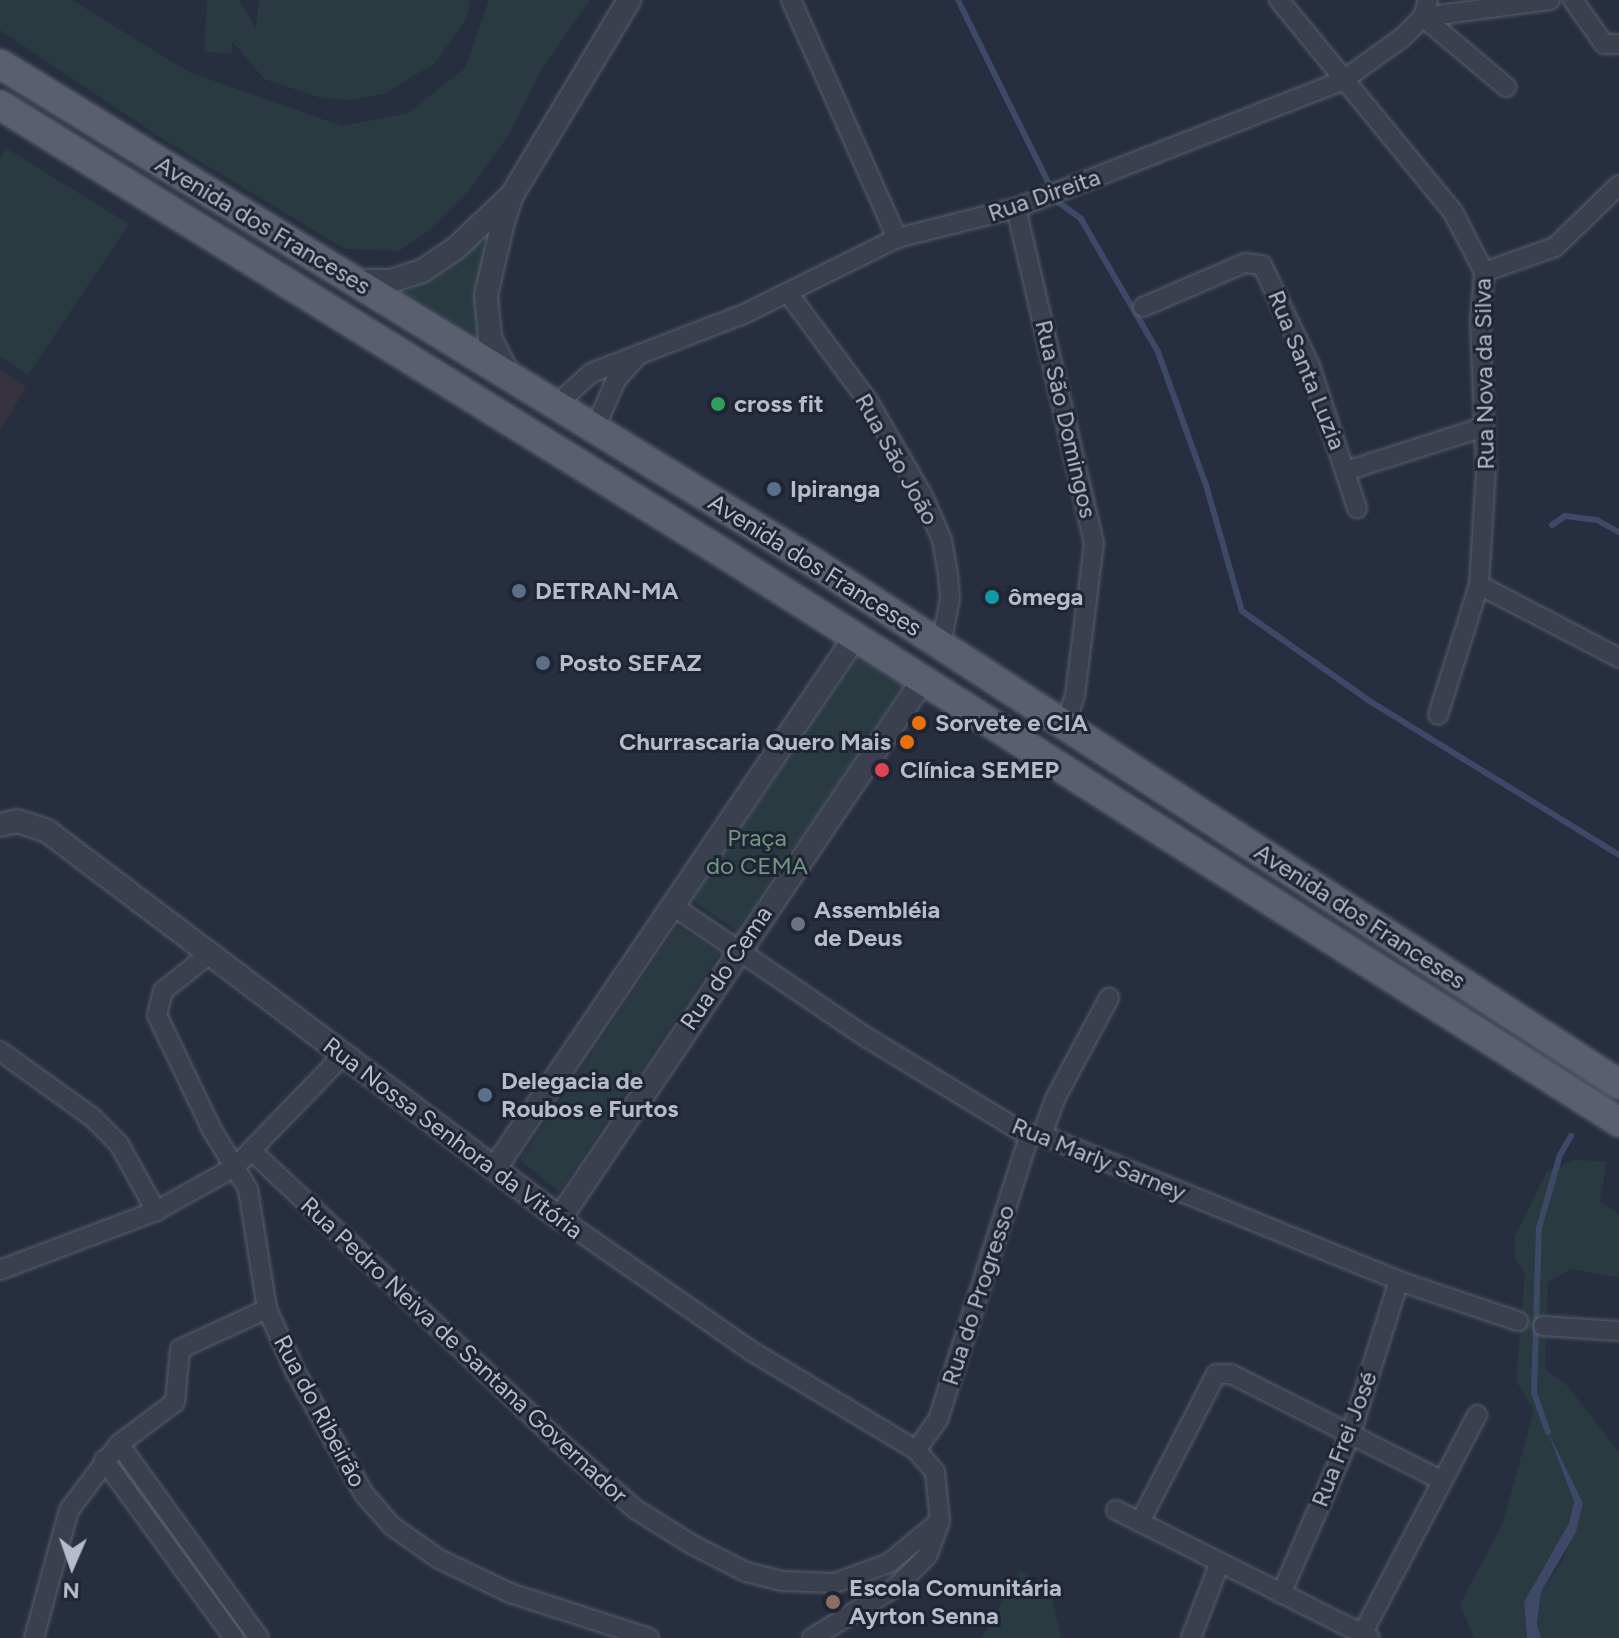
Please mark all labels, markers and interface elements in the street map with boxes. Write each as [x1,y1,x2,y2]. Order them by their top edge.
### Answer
street label: Avenida dos Franceses [150,149,376,301]
street label: Rua Direita [984,162,1104,228]
street label: Rua Nova da Silva [1468,278,1500,470]
street label: Rua Santa Luzia [1262,286,1352,454]
street label: Rua São Domingos [1029,317,1103,521]
street label: Rua São João [849,388,945,530]
place label: cross fit [734,390,824,418]
marker: cross fit [709,395,727,413]
place label: Ipiranga [790,475,880,503]
marker: Ipiranga [765,480,783,498]
street label: Avenida dos Franceses [703,488,927,642]
place label: DETRAN-MA [535,577,679,605]
marker: DETRAN-MA [510,582,528,600]
place label: ômega [1008,583,1083,611]
marker: ômega [983,588,1001,606]
place label: Posto SEFAZ [559,649,702,677]
marker: Posto SEFAZ [534,654,552,672]
place label: Sorvete e CIA [935,709,1088,737]
marker: Sorvete e CIA [910,714,928,732]
place label: Churrascaria Quero Mais [619,728,891,756]
marker: Churrascaria Quero Mais [898,733,916,751]
place label: Clínica SEMEP [900,756,1059,784]
marker: Clínica SEMEP [871,759,893,781]
park label: Praça do CEMA [706,824,808,880]
street label: Avenida dos Franceses [1249,837,1471,995]
place label: Assembléia de Deus [814,896,940,952]
street label: Rua do Cema [674,900,778,1036]
marker: Assembléia de Deus [789,915,807,933]
street label: Rua Nossa Senhora da Vitória [317,1031,589,1245]
place label: Delegacia de Roubos e Furtos [501,1067,679,1123]
marker: Delegacia de Roubos e Furtos [476,1086,494,1104]
street label: Rua Marly Sarney [1008,1111,1190,1207]
street label: Rua Pedro Neiva de Santana Governador [295,1191,633,1509]
street label: Rua do Progresso [935,1201,1021,1389]
street label: Rua do Ribeirão [268,1330,372,1492]
street label: Rua Frei José [1305,1367,1383,1511]
north arrow [32,1526,112,1606]
place label: Escola Comunitária Ayrton Senna [849,1574,1062,1630]
text: N [62,1577,80,1604]
marker: Escola Comunitária Ayrton Senna [824,1593,842,1611]

